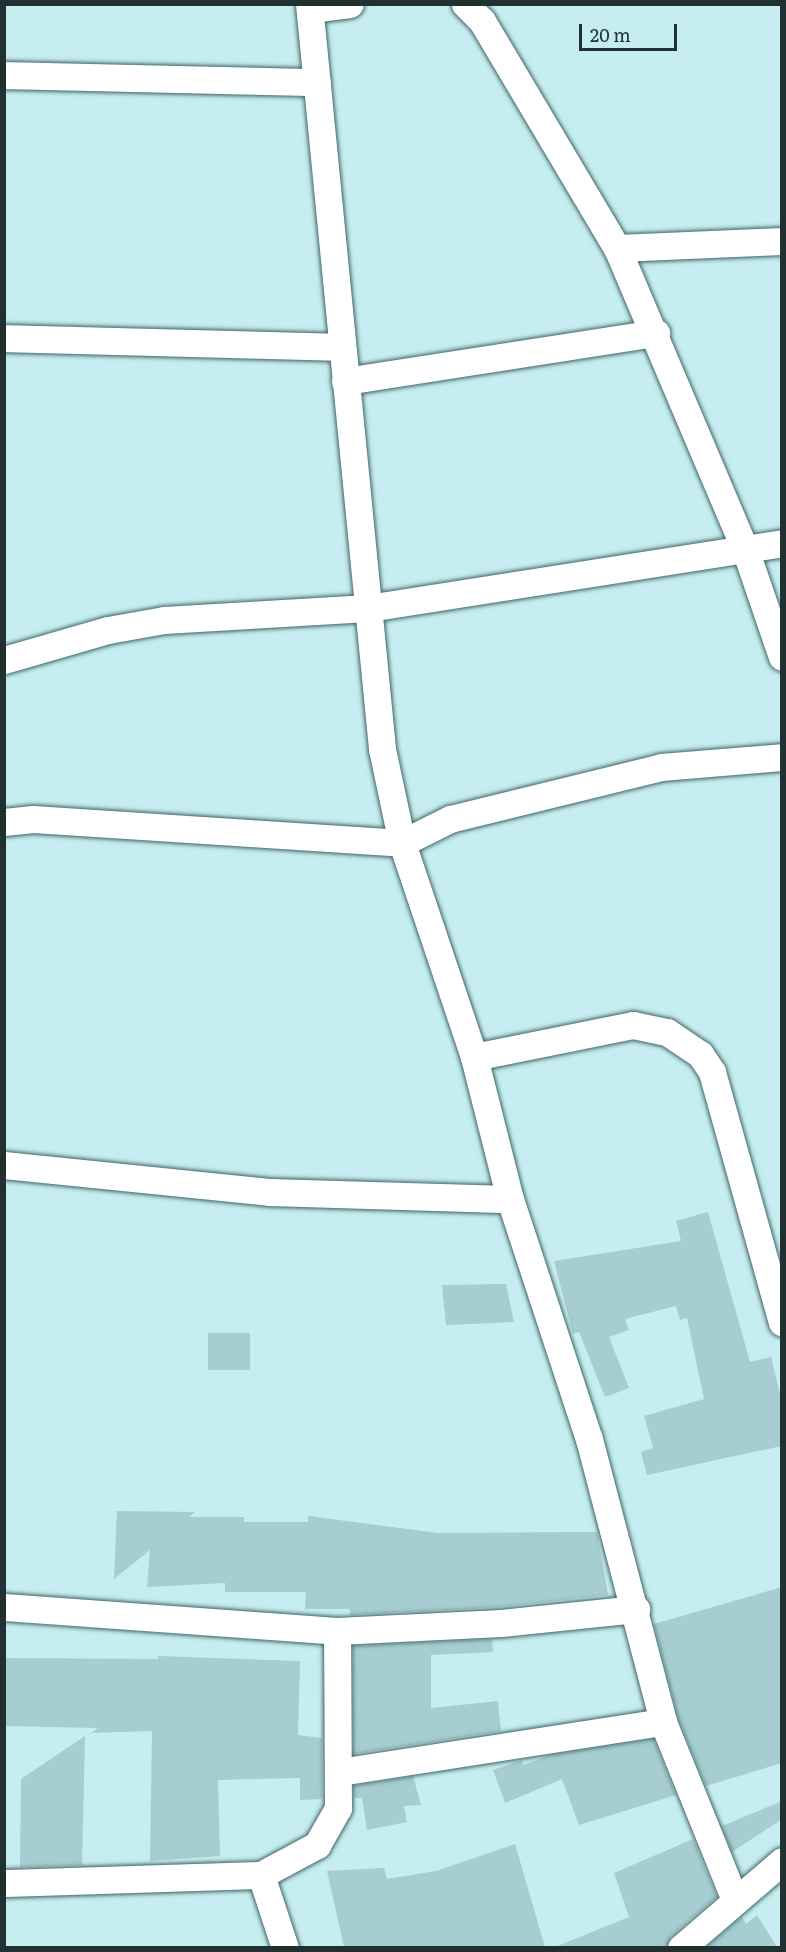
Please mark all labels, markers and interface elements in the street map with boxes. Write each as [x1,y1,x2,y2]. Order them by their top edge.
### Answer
scale bar [582,12,680,50]
text: 20 m [590,21,631,48]

